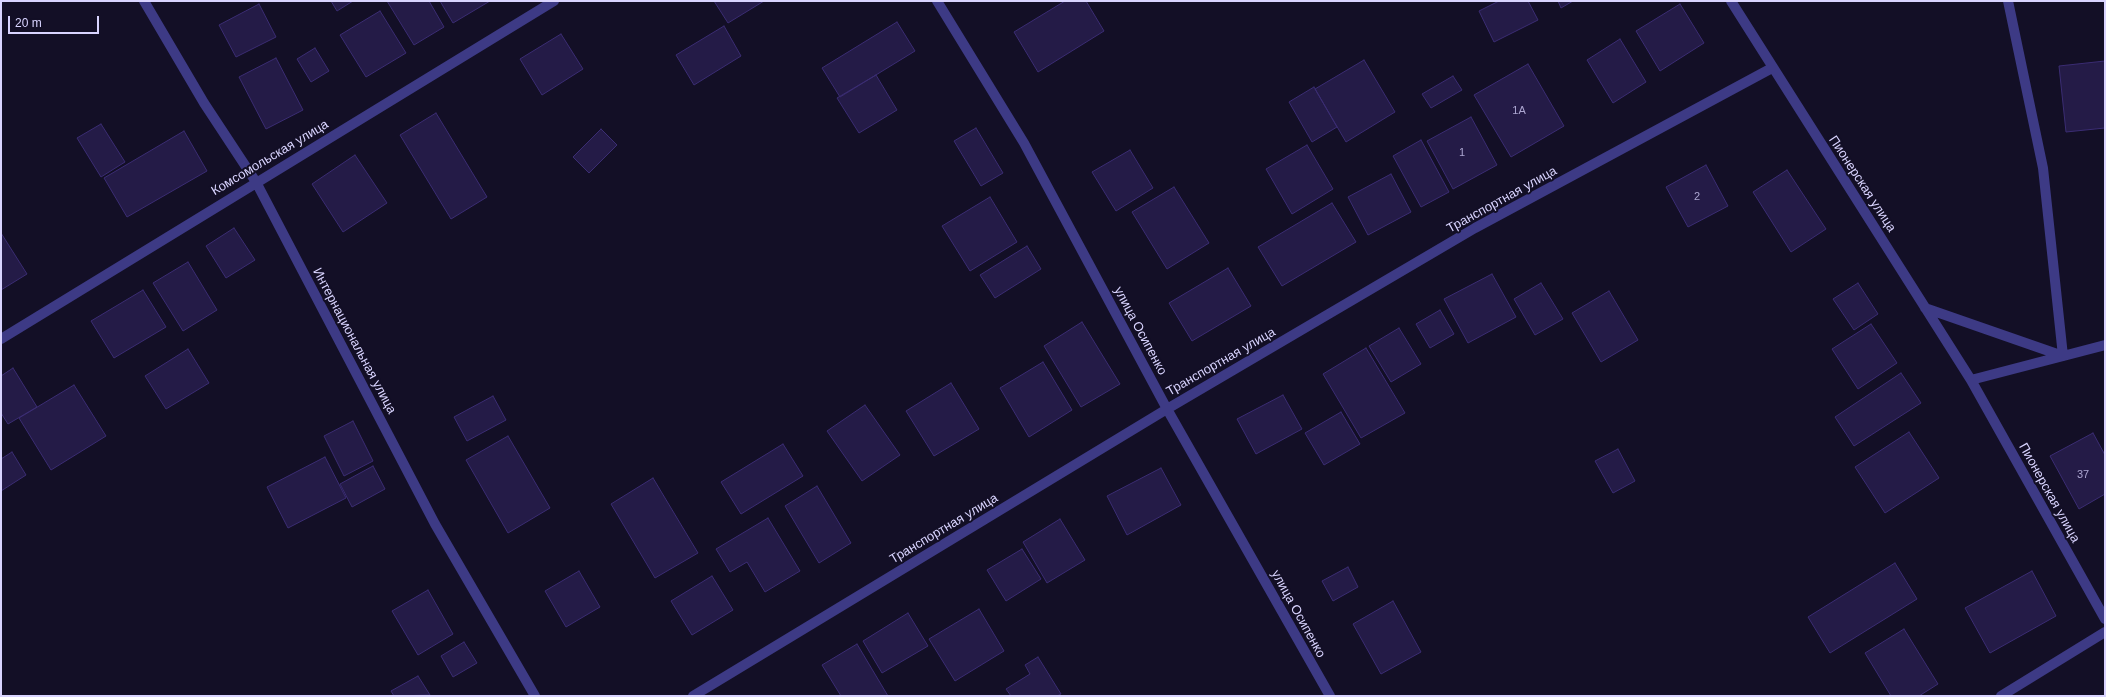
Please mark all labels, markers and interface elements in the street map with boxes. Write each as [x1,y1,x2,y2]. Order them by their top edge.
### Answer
scale bar [10,8,101,34]
text: 20 m [15,16,42,30]
house number: 1А [1512,104,1526,118]
street label: Комсомольская улица [209,117,331,199]
street label: Пионерская улица [1825,133,1899,235]
house number: 1 [1459,146,1465,160]
street label: Транспортная улица [1444,163,1560,237]
house number: 2 [1694,190,1700,204]
street label: Интернациональная улица [309,266,399,416]
street label: улица Осипенко [1110,284,1170,378]
street label: Транспортная улица [1164,324,1278,400]
street label: Пионерская улица [2015,440,2083,546]
house number: 37 [2077,468,2089,482]
street label: Транспортная улица [887,491,1001,567]
street label: улица Осипенко [1267,567,1329,661]

